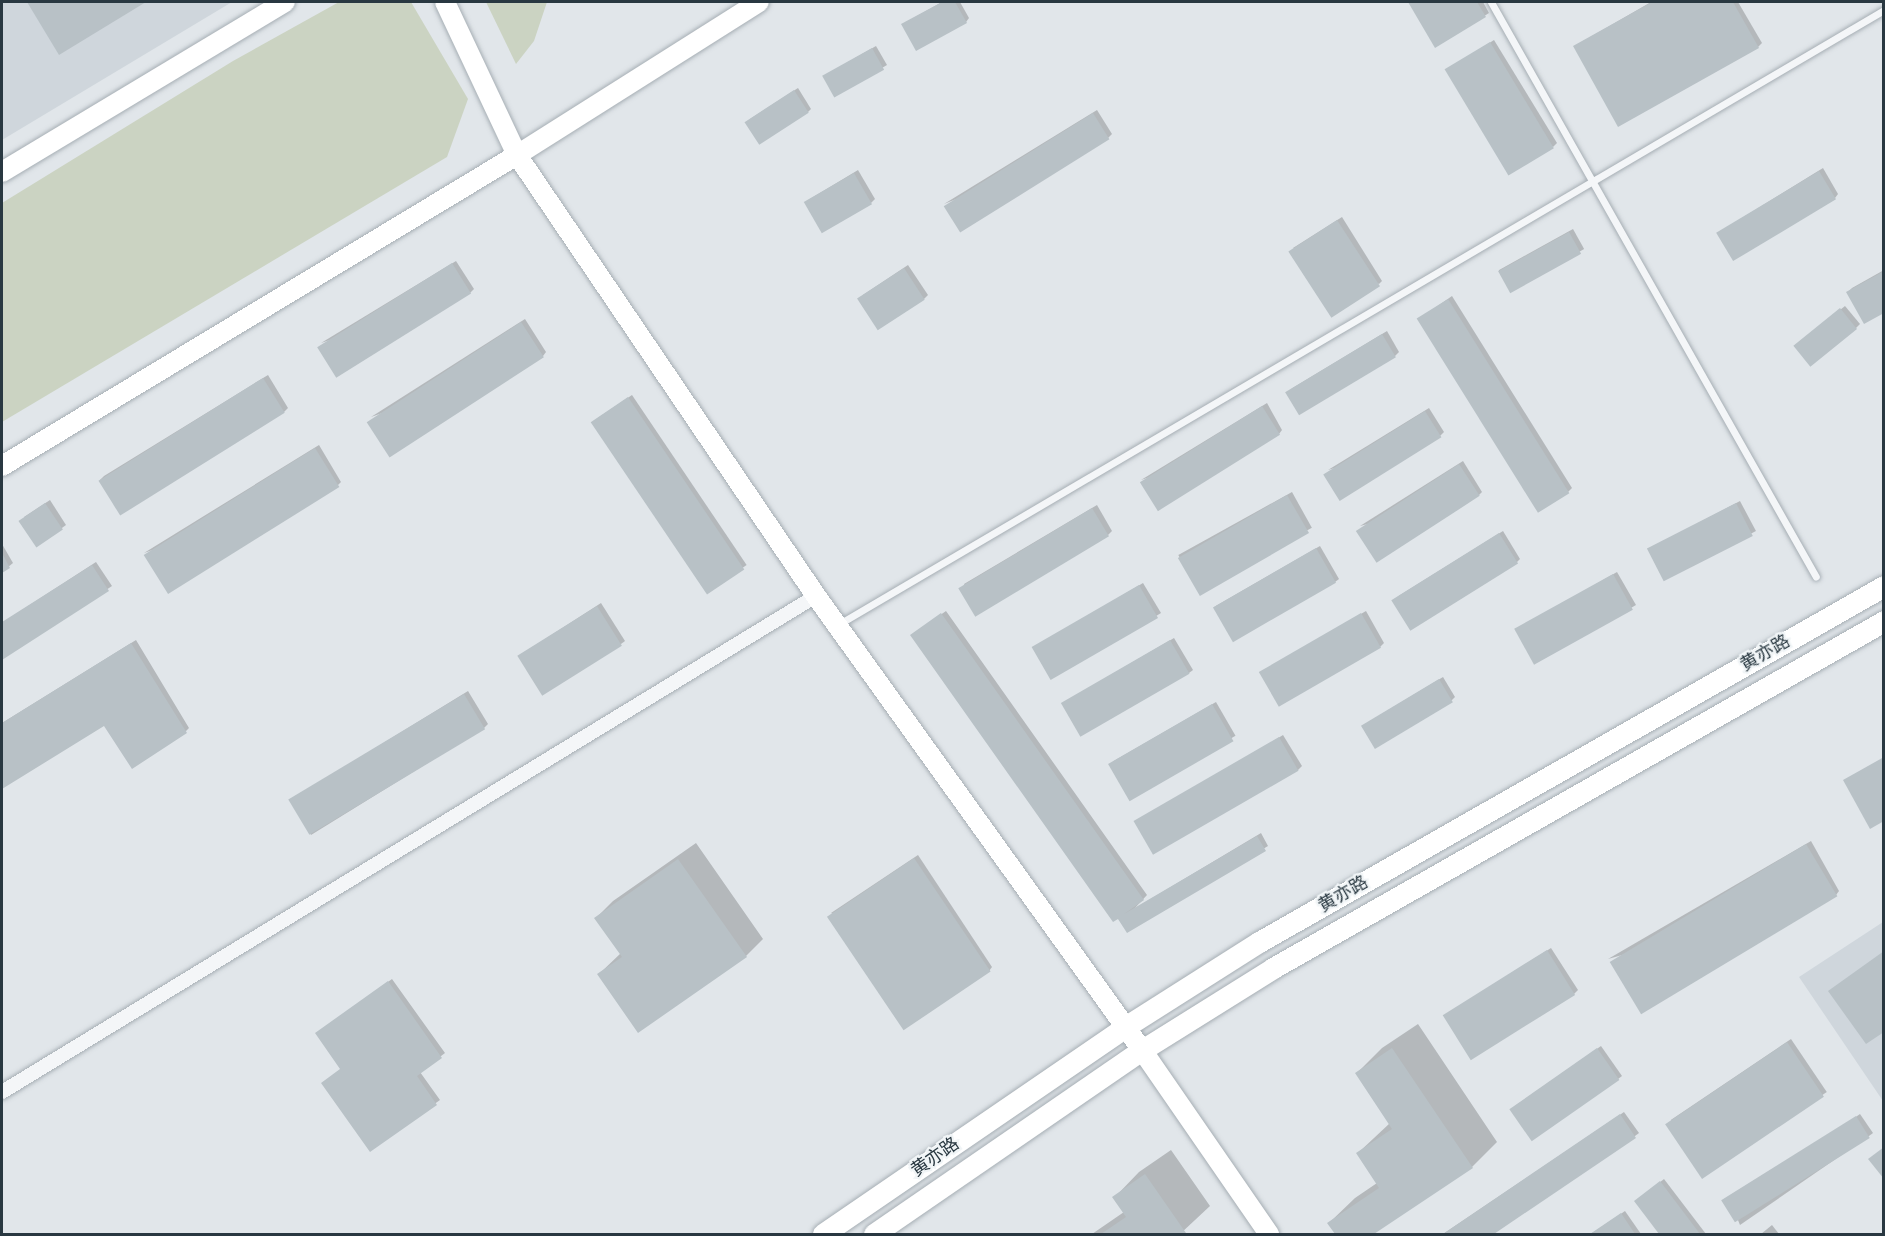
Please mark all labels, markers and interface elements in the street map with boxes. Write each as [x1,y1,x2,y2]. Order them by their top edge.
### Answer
street label: 黄亦路 [1736,630,1794,676]
street label: 黄亦路 [1314,871,1372,917]
street label: 黄亦路 [907,1133,963,1181]

